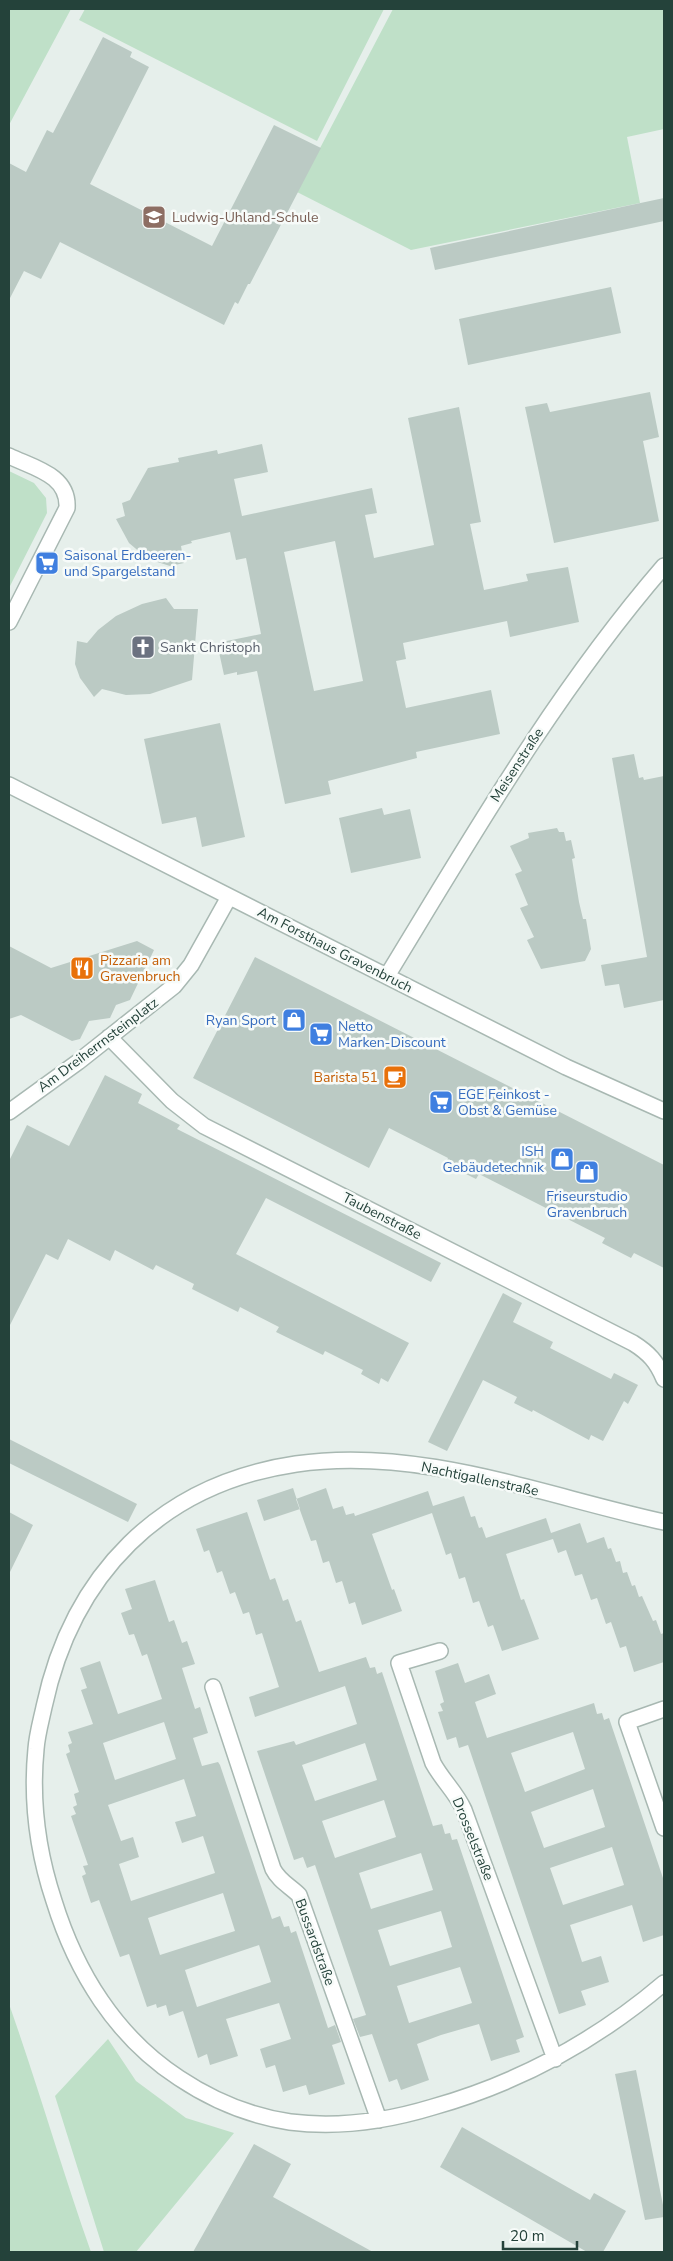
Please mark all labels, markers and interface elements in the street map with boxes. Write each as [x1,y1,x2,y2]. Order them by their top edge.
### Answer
school or university icon: Ludwig-Uhland-Schule [141,204,167,230]
place label: Ludwig-Uhland-Schule [172,208,319,227]
place label: Saisonal Erdbeeren- und Spargelstand [64,546,191,581]
supermarket icon: Saisonal Erdbeeren- und Spargelstand [34,550,60,576]
church icon: Sankt Christoph [130,634,156,660]
place label: Sankt Christoph [160,638,260,657]
street label: Meisenstraße [486,724,548,806]
street label: Am Forsthaus Gravenbruch [254,903,416,997]
place label: Pizzaria am Gravenbruch [100,951,180,986]
restaurant icon: Pizzaria am Gravenbruch [69,955,95,981]
street label: Am Dreiherrnsteinplatz [34,993,163,1097]
shop icon: Ryan Sport [281,1007,307,1033]
place label: Ryan Sport [206,1011,276,1030]
place label: Netto Marken-Discount [338,1017,446,1052]
supermarket icon: Netto Marken-Discount [308,1021,334,1047]
cafe icon: Barista 51 [382,1064,408,1090]
place label: Barista 51 [313,1068,378,1087]
place label: EGE Feinkost - Obst & Gemüse [458,1085,557,1120]
supermarket icon: EGE Feinkost - Obst & Gemüse [428,1089,454,1115]
place label: ISH Gebäudetechnik [442,1142,545,1177]
shop icon: ISH Gebäudetechnik [549,1146,575,1172]
shop icon: Friseurstudio Gravenbruch [574,1159,600,1185]
place label: Friseurstudio Gravenbruch [546,1187,628,1222]
street label: Taubenstraße [339,1188,425,1244]
street label: Nachtigallenstraße [420,1457,540,1501]
street label: Drosselstraße [448,1795,498,1883]
street label: Bussardstraße [290,1896,340,1988]
scale bar [503,2218,577,2250]
text: 20 m [510,2226,545,2246]

